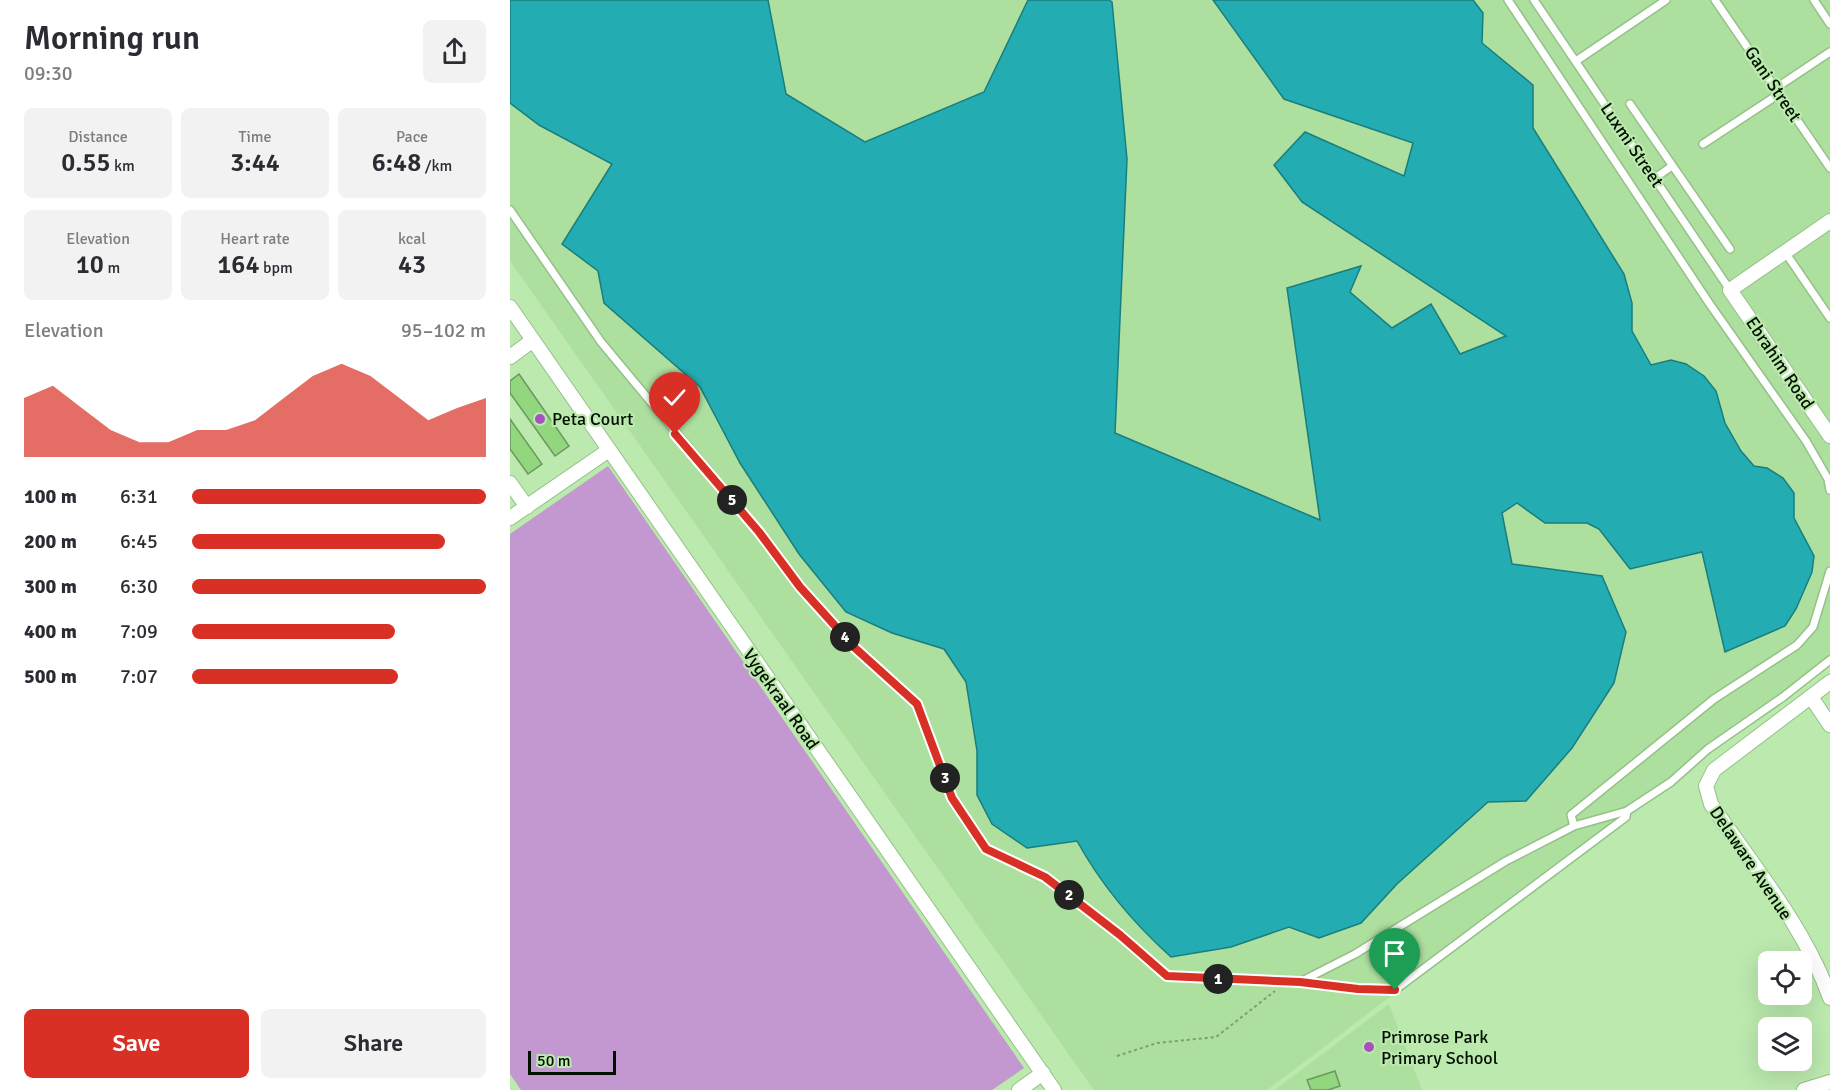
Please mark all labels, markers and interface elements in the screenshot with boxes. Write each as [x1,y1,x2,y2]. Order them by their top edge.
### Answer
text: Morning run [24,18,200,59]
button: share [423,20,486,83]
street label: Gani Street [1740,42,1806,126]
text: 09:30 [24,61,73,86]
street label: Luxmi Street [1596,99,1668,191]
text: Distance [68,127,128,147]
text: Time [239,127,271,147]
text: Pace [396,127,428,147]
text: 0.55 [61,147,110,179]
text: 3:44 [230,147,280,179]
text: 6:48 [372,147,421,179]
text: km [110,156,135,176]
text: /km [421,156,452,176]
text: Elevation [66,229,130,249]
text: Heart rate [220,229,290,249]
text: kcal [398,229,426,249]
text: 10 [76,249,104,281]
text: 164 [217,249,259,281]
text: 43 [398,249,426,281]
text: m [104,258,120,278]
text: bpm [259,258,293,278]
street label: Ebrahim Road [1741,313,1819,413]
text: Elevation [24,318,104,343]
text: 95–102 m [401,318,486,343]
pin [649,372,700,434]
icon: check [658,381,691,414]
place label: Peta Court [552,408,633,430]
marker: Peta Court [533,412,547,426]
text: 100 m [24,484,77,509]
text: 6:31 [120,484,158,509]
pin: 5 [717,485,747,515]
text: 5 [728,490,736,510]
text: 200 m [24,529,77,554]
text: 6:45 [120,529,158,554]
text: 300 m [24,574,77,599]
text: 6:30 [120,574,158,599]
text: 400 m [24,619,77,644]
text: 7:09 [120,619,158,644]
pin: 4 [830,622,860,652]
text: 4 [841,627,849,647]
street label: Vygekraal Road [738,644,824,754]
text: 500 m [24,664,77,689]
text: 7:07 [120,664,158,689]
pin: 3 [930,763,960,793]
text: 3 [941,768,949,788]
street label: Delaware Avenue [1705,802,1797,924]
pin: 2 [1054,880,1084,910]
text: 2 [1065,885,1073,905]
pin [1369,928,1420,990]
icon: arrive [1378,937,1411,970]
map controls [1758,951,1812,1071]
button: locate [1758,951,1812,1005]
pin: 1 [1203,964,1233,994]
text: 1 [1214,969,1222,989]
button: Save [24,1009,249,1078]
button: Share [261,1009,486,1078]
button: layers [1758,1017,1812,1071]
place label: Primrose Park Primary School [1381,1026,1498,1069]
marker: Primrose Park Primary School [1362,1040,1376,1054]
scale bar [528,1048,616,1076]
text: 50 m [537,1051,571,1071]

